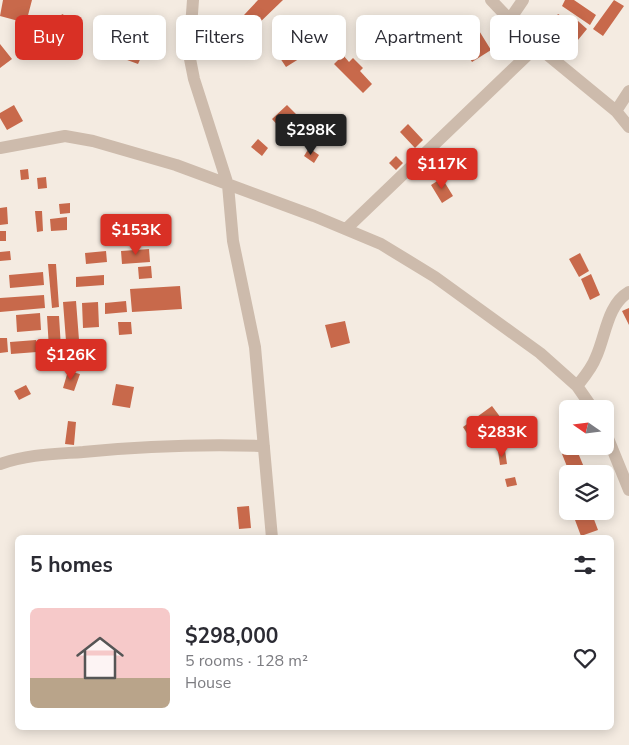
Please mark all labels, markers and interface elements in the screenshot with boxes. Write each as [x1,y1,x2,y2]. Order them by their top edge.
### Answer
chip: Buy [15,15,83,60]
chip: Rent [93,15,166,60]
chip: Filters [176,15,262,60]
chip: New [272,15,346,60]
chip: Apartment [356,15,480,60]
chip: House [490,15,578,60]
pin: $298K [276,114,346,156]
text: $298K [286,119,336,141]
pin: $117K [407,148,477,190]
text: $117K [417,153,467,175]
pin: $153K [101,214,171,256]
text: $153K [111,219,161,241]
pin: $126K [36,338,106,381]
text: $126K [46,344,96,366]
north arrow [559,400,614,455]
map controls [559,400,614,520]
pin: $283K [467,416,537,458]
text: $283K [477,421,527,443]
button: layers [559,465,614,520]
text: 5 homes [30,551,113,579]
icon: filters [571,551,599,579]
text: $298,000 [185,622,278,650]
icon: home [70,628,130,688]
icon: heart [571,644,599,672]
text: 5 rooms · 128 m² [185,650,308,672]
text: House [185,672,231,694]

